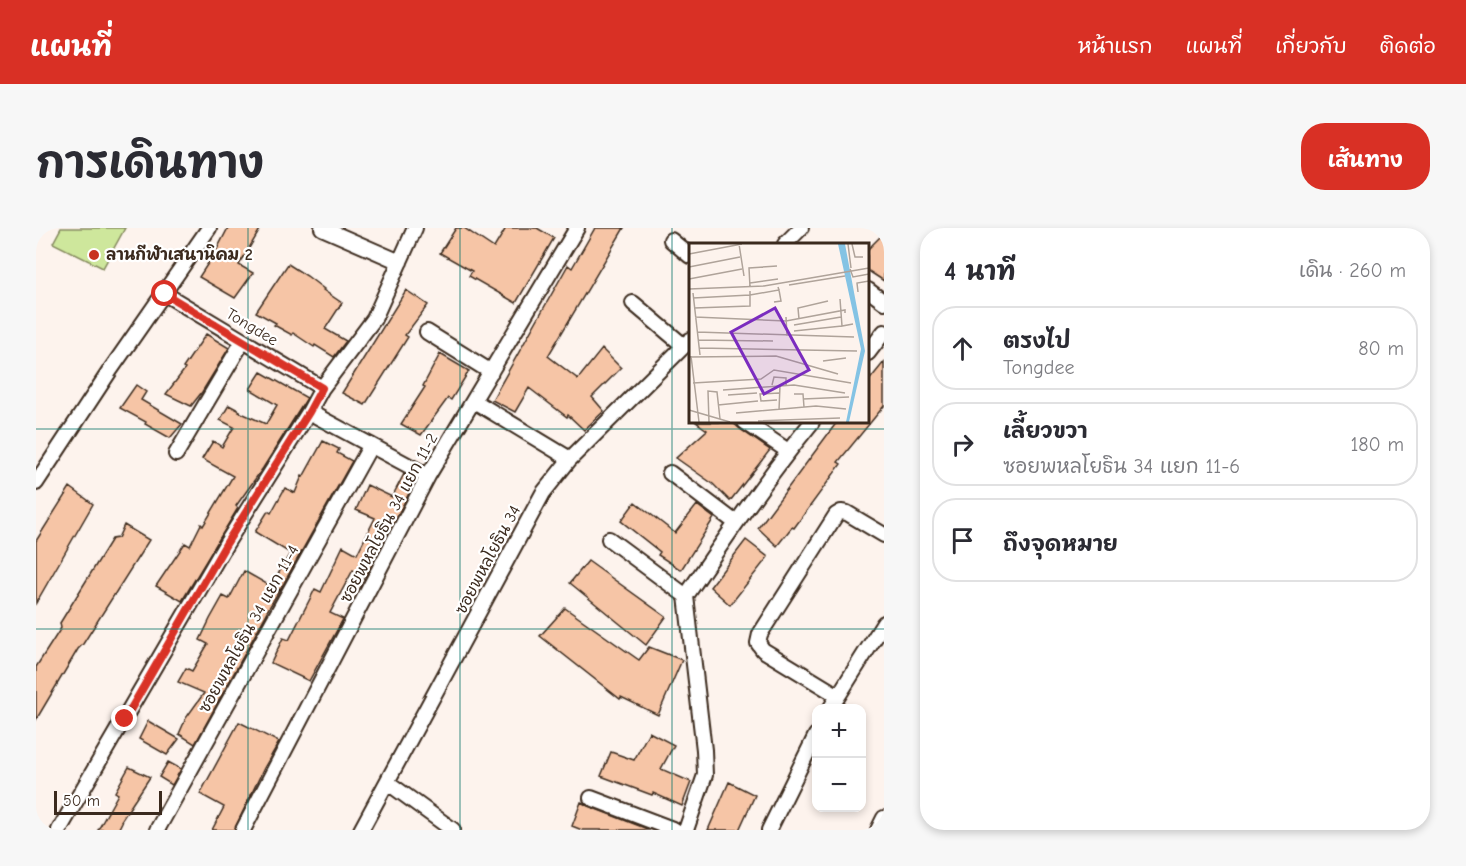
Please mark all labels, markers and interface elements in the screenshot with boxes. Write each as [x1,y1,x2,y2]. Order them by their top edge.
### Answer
text: แผนที่ [30,31,112,63]
text: หน้าแรก [1078,34,1153,58]
text: แผนที่ [1186,34,1242,58]
text: เกี่ยวกับ [1275,34,1347,58]
text: ติดต่อ [1380,34,1436,58]
button: เส้นทาง [1301,123,1430,190]
text: การเดินทาง [36,139,264,188]
inset map [689,243,869,423]
place label: ลานกีฬาเสนานิคม 2 [106,244,253,264]
marker: ลานกีฬาเสนานิคม 2 [87,248,101,262]
text: 4 นาที [944,257,1016,287]
text: เดิน · 260 m [1299,259,1406,282]
route start [151,280,177,306]
street label: Tongdee [223,305,281,349]
text: ตรงไป [1003,328,1071,354]
icon: ahead [946,332,979,365]
text: 80 m [1358,337,1404,360]
text: Tongdee [1003,356,1074,379]
text: เลี้ยวขวา [1003,418,1087,444]
icon: right [946,428,979,461]
street label: ซอยพหลโยธิน 34 แยก 11-2 [334,429,441,606]
text: 180 m [1350,433,1404,456]
text: ซอยพหลโยธิน 34 แยก 11-6 [1003,455,1240,478]
street label: ซอยพหลโยธิน 34 [449,501,524,617]
icon: arrive [946,524,979,557]
text: ถึงจุดหมาย [1003,531,1118,557]
street label: ซอยพหลโยธิน 34 แยก 11-4 [193,541,303,716]
map controls [812,704,866,812]
button: + [812,704,866,758]
route end [111,705,137,731]
button: − [812,758,866,812]
scale bar [54,788,162,816]
text: 50 m [63,792,100,810]

